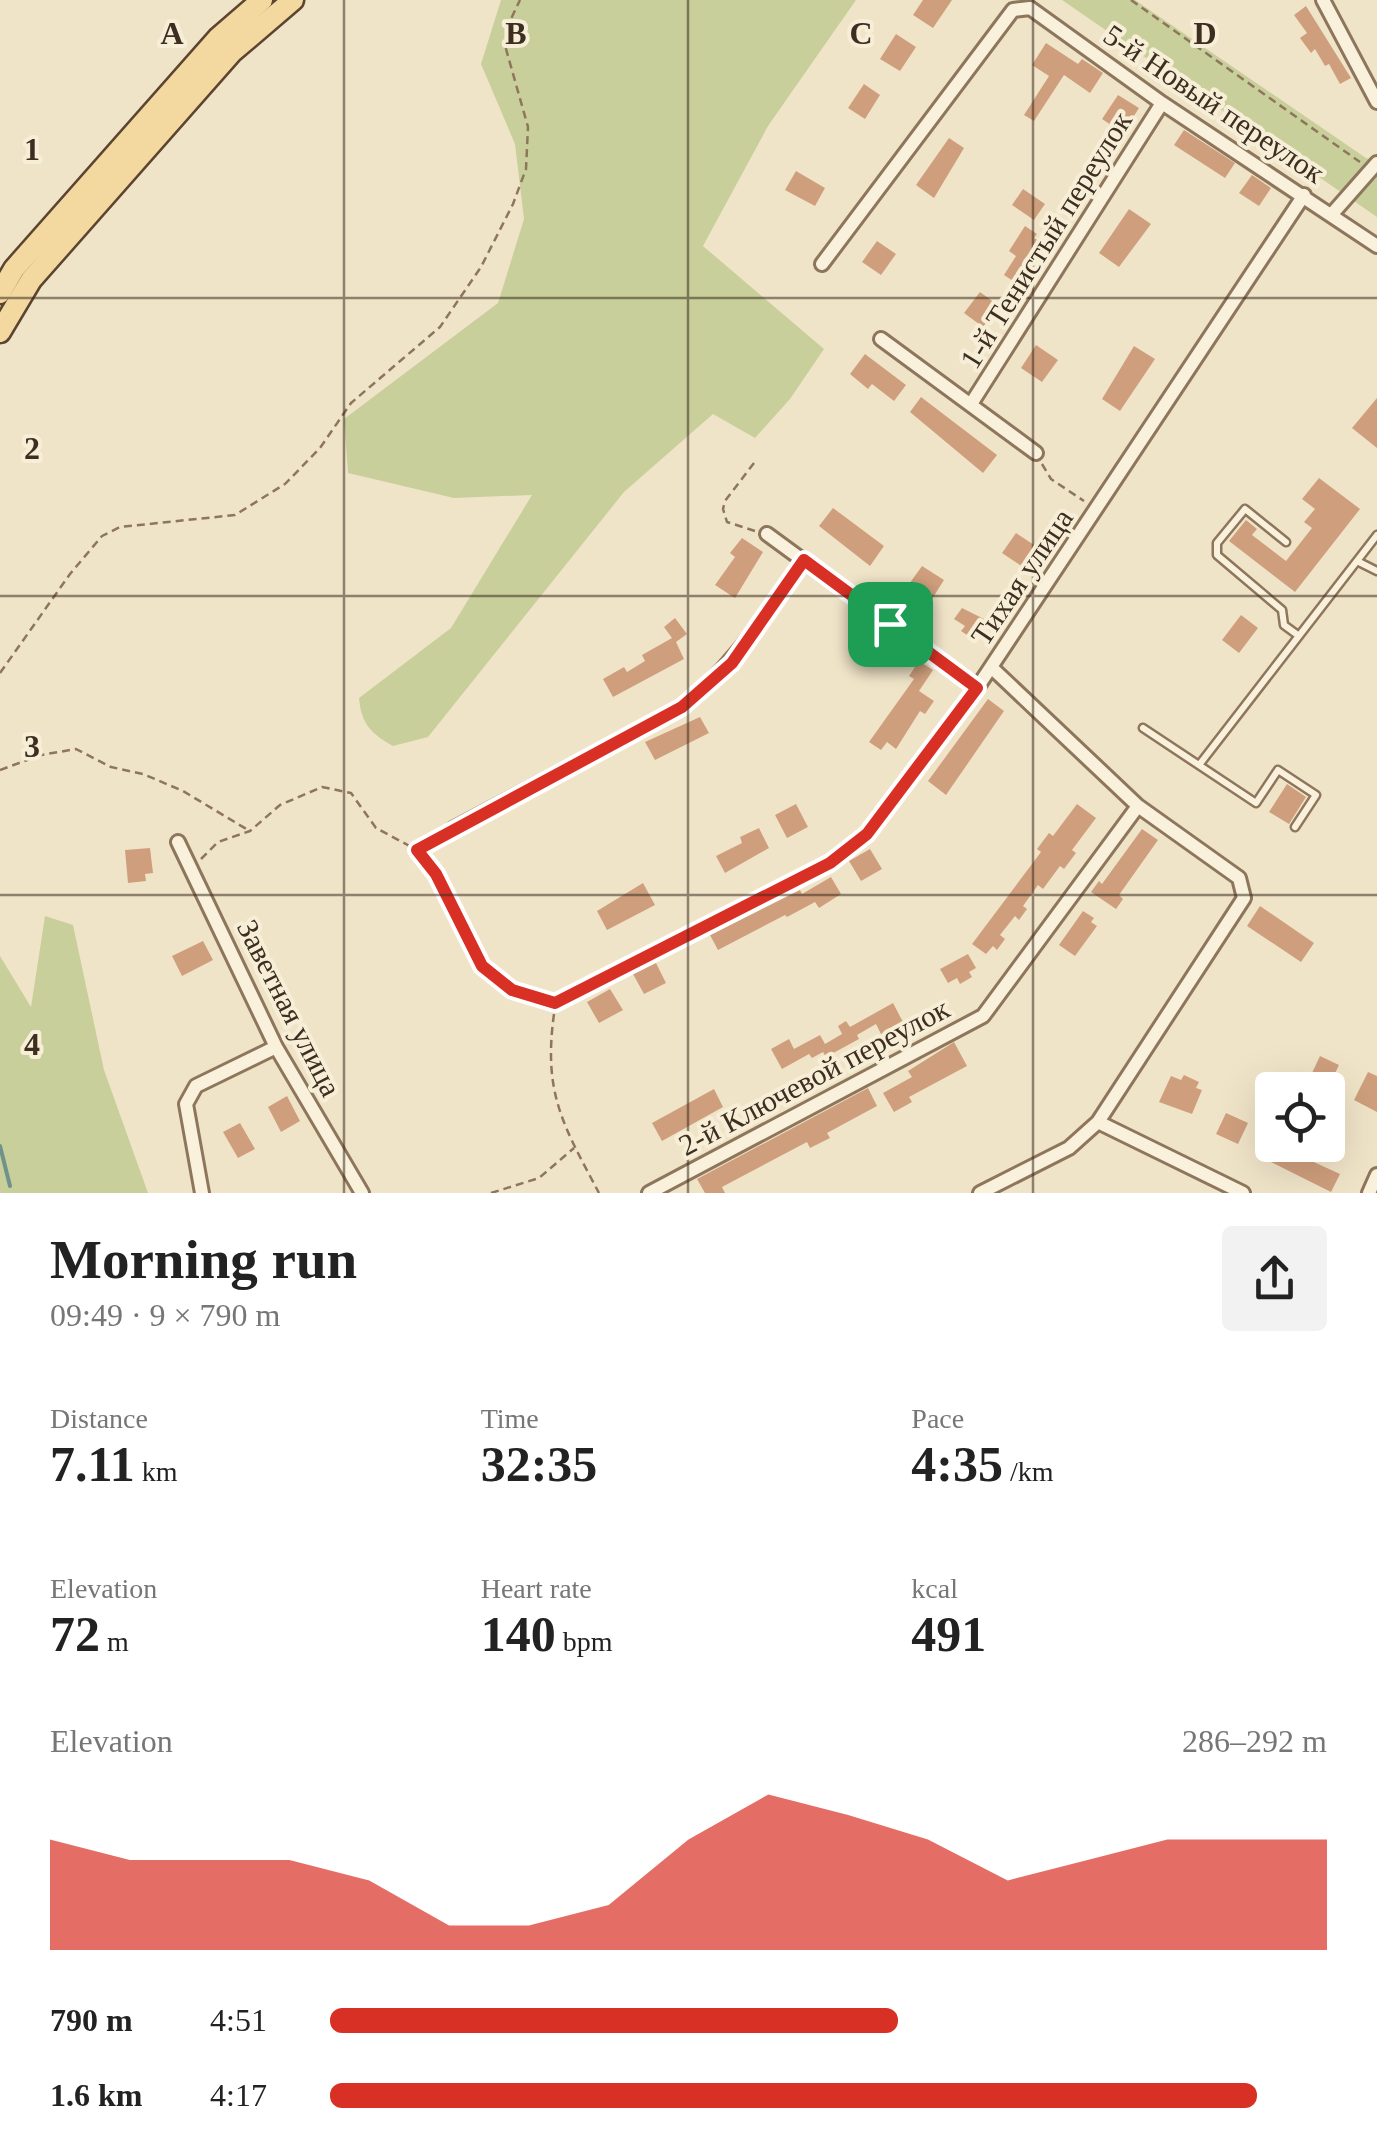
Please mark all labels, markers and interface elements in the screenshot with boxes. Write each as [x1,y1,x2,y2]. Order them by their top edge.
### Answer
text: A [160,15,184,51]
text: B [505,15,527,51]
text: C [849,15,873,51]
text: D [1193,15,1217,51]
street label: 5-й Новый переулок [1098,18,1331,190]
street label: 1-й Тенистый переулок [953,105,1138,374]
text: 1 [24,131,40,167]
text: 2 [24,430,40,466]
street label: Тихая улица [964,502,1079,651]
pin [848,582,933,667]
icon: arrive [863,597,918,652]
text: 3 [24,728,40,764]
street label: Заветная улица [231,914,348,1101]
street label: 2-й Ключевой переулок [673,991,955,1162]
text: 4 [24,1026,40,1062]
map controls [1255,1072,1345,1162]
button: locate [1255,1072,1345,1162]
button: share [1222,1226,1327,1331]
text: Morning run [50,1229,357,1290]
text: 09:49 · 9 × 790 m [50,1297,280,1333]
text: Distance [50,1403,148,1434]
text: Time [481,1403,539,1434]
text: Pace [911,1403,964,1434]
text: 7.11 [50,1436,135,1492]
text: 32:35 [481,1436,597,1492]
text: 4:35 [911,1436,1003,1492]
text: km [135,1456,178,1487]
text: /km [1003,1456,1054,1487]
text: Elevation [50,1573,157,1604]
text: Heart rate [481,1573,592,1604]
text: kcal [911,1573,958,1604]
text: 72 [50,1606,100,1662]
text: 140 [481,1606,556,1662]
text: 491 [911,1606,986,1662]
text: m [100,1626,129,1657]
text: bpm [556,1626,612,1657]
text: Elevation [50,1723,173,1759]
text: 286–292 m [1182,1723,1327,1759]
text: 790 m [50,2002,133,2038]
text: 4:51 [210,2002,267,2038]
text: 1.6 km [50,2077,142,2113]
text: 4:17 [210,2077,267,2113]

